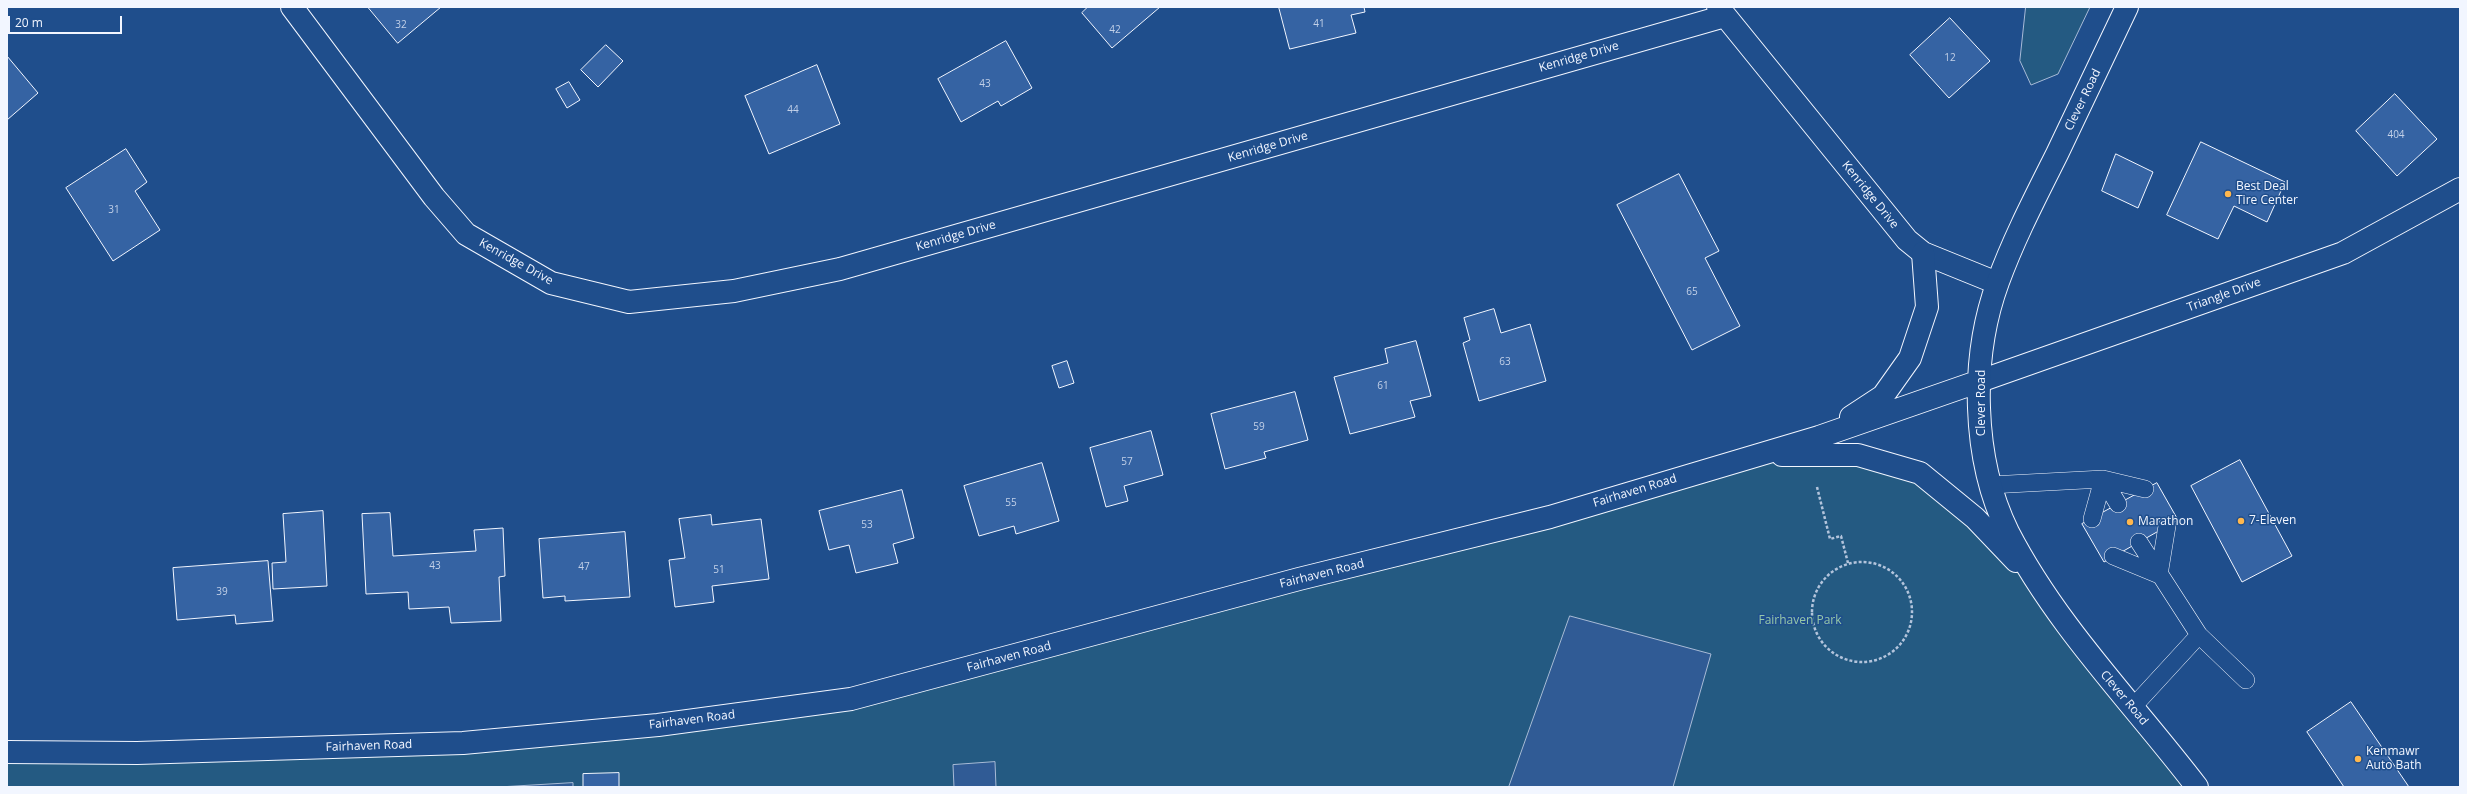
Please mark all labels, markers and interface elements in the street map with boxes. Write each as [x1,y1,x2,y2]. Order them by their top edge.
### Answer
scale bar [10,8,124,34]
text: 20 m [15,14,43,31]
house number: 41 [1313,18,1325,30]
house number: 32 [395,19,407,31]
house number: 42 [1109,24,1121,36]
street label: Kenridge Drive [1537,39,1621,75]
house number: 12 [1944,52,1956,64]
street label: Clever Road [2062,67,2104,133]
house number: 43 [979,78,991,90]
house number: 44 [787,104,799,116]
street label: Kenridge Drive [1226,129,1310,165]
house number: 404 [2387,129,2405,141]
street label: Kenridge Drive [1838,158,1902,232]
place label: Best Deal Tire Center [2236,180,2298,208]
marker: Best Deal Tire Center [2223,189,2233,199]
house number: 31 [108,204,120,216]
street label: Kenridge Drive [914,218,998,254]
street label: Kenridge Drive [476,236,556,288]
street label: Triangle Drive [2185,275,2263,315]
house number: 65 [1686,286,1698,298]
house number: 63 [1499,356,1511,368]
street label: Clever Road [1975,370,1989,436]
house number: 61 [1377,380,1389,392]
house number: 59 [1253,421,1265,433]
house number: 57 [1121,456,1133,468]
street label: Fairhaven Road [1591,471,1679,511]
house number: 55 [1005,497,1017,509]
place label: 7-Eleven [2249,514,2296,528]
place label: Marathon [2138,515,2193,529]
marker: 7-Eleven [2236,516,2246,526]
marker: Marathon [2125,517,2135,527]
house number: 53 [861,519,873,531]
street label: Fairhaven Road [1278,557,1366,591]
house number: 43 [429,560,441,572]
house number: 47 [578,561,590,573]
house number: 51 [713,564,725,576]
house number: 39 [216,586,228,598]
park label: Fairhaven Park [1758,614,1842,628]
street label: Fairhaven Road [965,639,1053,675]
street label: Clever Road [2097,668,2151,728]
street label: Fairhaven Road [648,708,736,732]
street label: Fairhaven Road [325,737,413,755]
place label: Kenmawr Auto Bath [2366,745,2422,773]
marker: Kenmawr Auto Bath [2353,754,2363,764]

